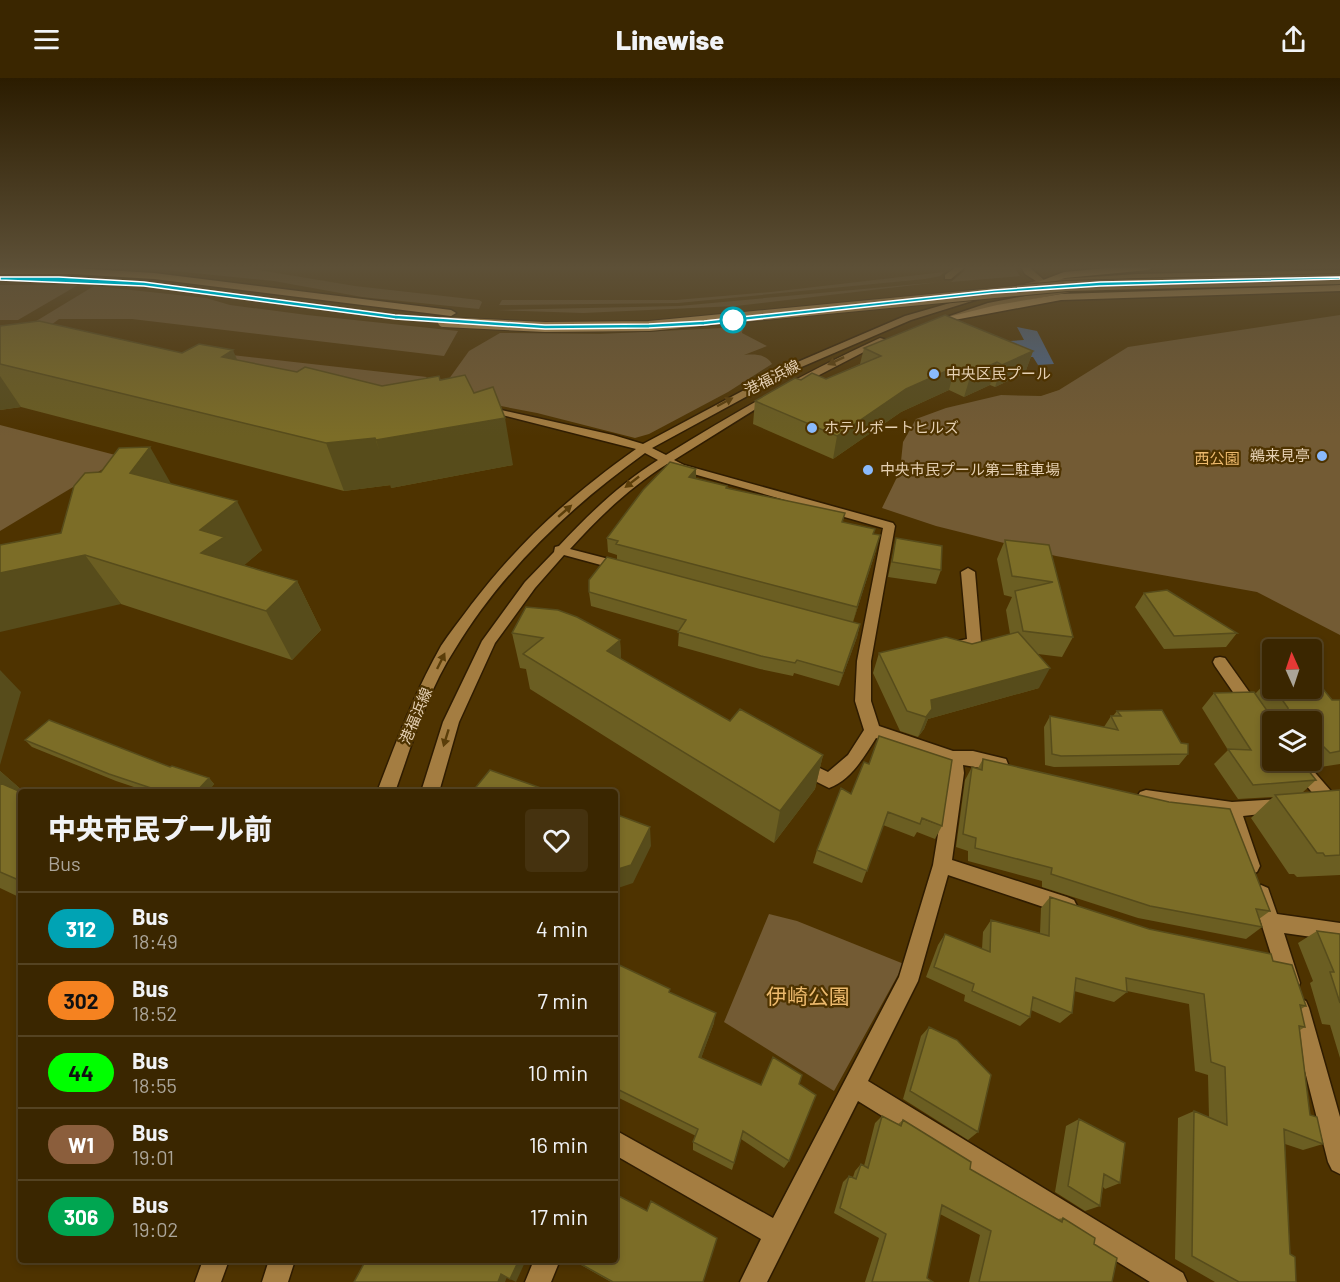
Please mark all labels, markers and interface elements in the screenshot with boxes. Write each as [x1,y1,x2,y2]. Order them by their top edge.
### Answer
icon: menu [30,23,63,56]
text: Linewise [616,23,724,55]
icon: share [1277,23,1310,56]
unlabelled marker [720,307,746,333]
street label: 港福浜線 [741,355,802,399]
one-way arrow [827,357,844,366]
place label: 中央区民プール [946,364,1051,382]
marker: 中央区民プール [927,367,941,381]
one-way arrow [717,397,734,407]
place label: ホテルポートヒルズ [824,418,959,436]
marker: ホテルポートヒルズ [805,421,819,435]
place label: 鵜来見亭 [1250,446,1310,464]
park label: 西公園 [1194,449,1240,467]
marker: 鵜来見亭 [1315,449,1329,463]
place label: 中央市民プール第二駐車場 [880,460,1060,478]
marker: 中央市民プール第二駐車場 [861,463,875,477]
one-way arrow [624,476,640,488]
one-way arrow [557,504,572,518]
north arrow [1262,639,1322,699]
map controls [1262,639,1322,771]
one-way arrow [436,652,446,669]
street label: 港福浜線 [395,684,435,747]
button: layers [1262,711,1322,771]
one-way arrow [441,729,450,747]
button: heart [525,809,588,872]
text: 中央市民プール前 [48,811,272,845]
text: Bus [48,851,81,875]
text: Bus [132,903,169,929]
text: 4 min [536,915,588,941]
text: 312 [66,916,96,941]
text: 18:49 [132,929,178,953]
text: Bus [132,975,169,1001]
park label: 伊崎公園 [766,983,850,1008]
text: 7 min [538,987,588,1013]
text: 302 [63,988,99,1013]
text: 18:52 [132,1001,177,1025]
text: Bus [132,1047,169,1073]
text: 10 min [528,1059,588,1085]
text: 44 [68,1060,94,1085]
text: 18:55 [132,1073,177,1097]
text: Bus [132,1119,169,1145]
text: 16 min [529,1131,588,1157]
text: W1 [68,1132,94,1157]
text: 19:01 [132,1145,174,1169]
text: Bus [132,1191,169,1217]
text: 17 min [530,1203,588,1229]
text: 306 [64,1204,98,1229]
text: 19:02 [132,1217,178,1241]

